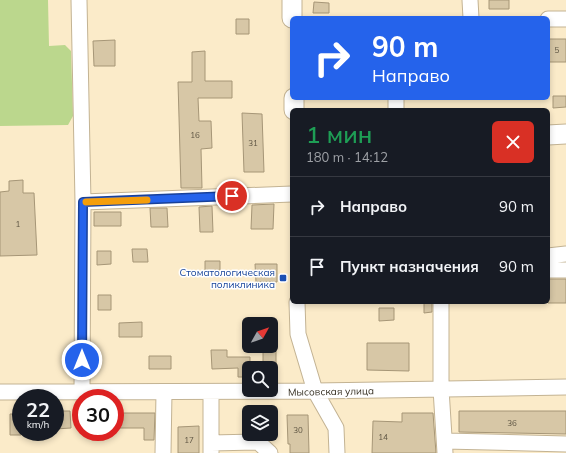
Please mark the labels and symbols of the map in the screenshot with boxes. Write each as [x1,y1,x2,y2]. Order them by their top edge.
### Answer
house number: 5 [555,45,560,55]
house number: 16 [190,130,200,140]
house number: 31 [248,138,258,148]
pin [215,179,249,213]
house number: 1 [16,219,21,229]
place label: Стоматологическая поликлиника [179,266,275,291]
marker: Стоматологическая поликлиника [278,273,288,283]
north arrow [242,317,278,353]
position arrow [61,339,103,381]
street label: Мысовская улица [288,384,374,399]
speed limit sign: 30 [72,389,124,441]
house number: 36 [507,418,517,428]
house number: 30 [293,425,303,435]
house number: 14 [378,432,388,442]
house number: 17 [184,435,194,445]

